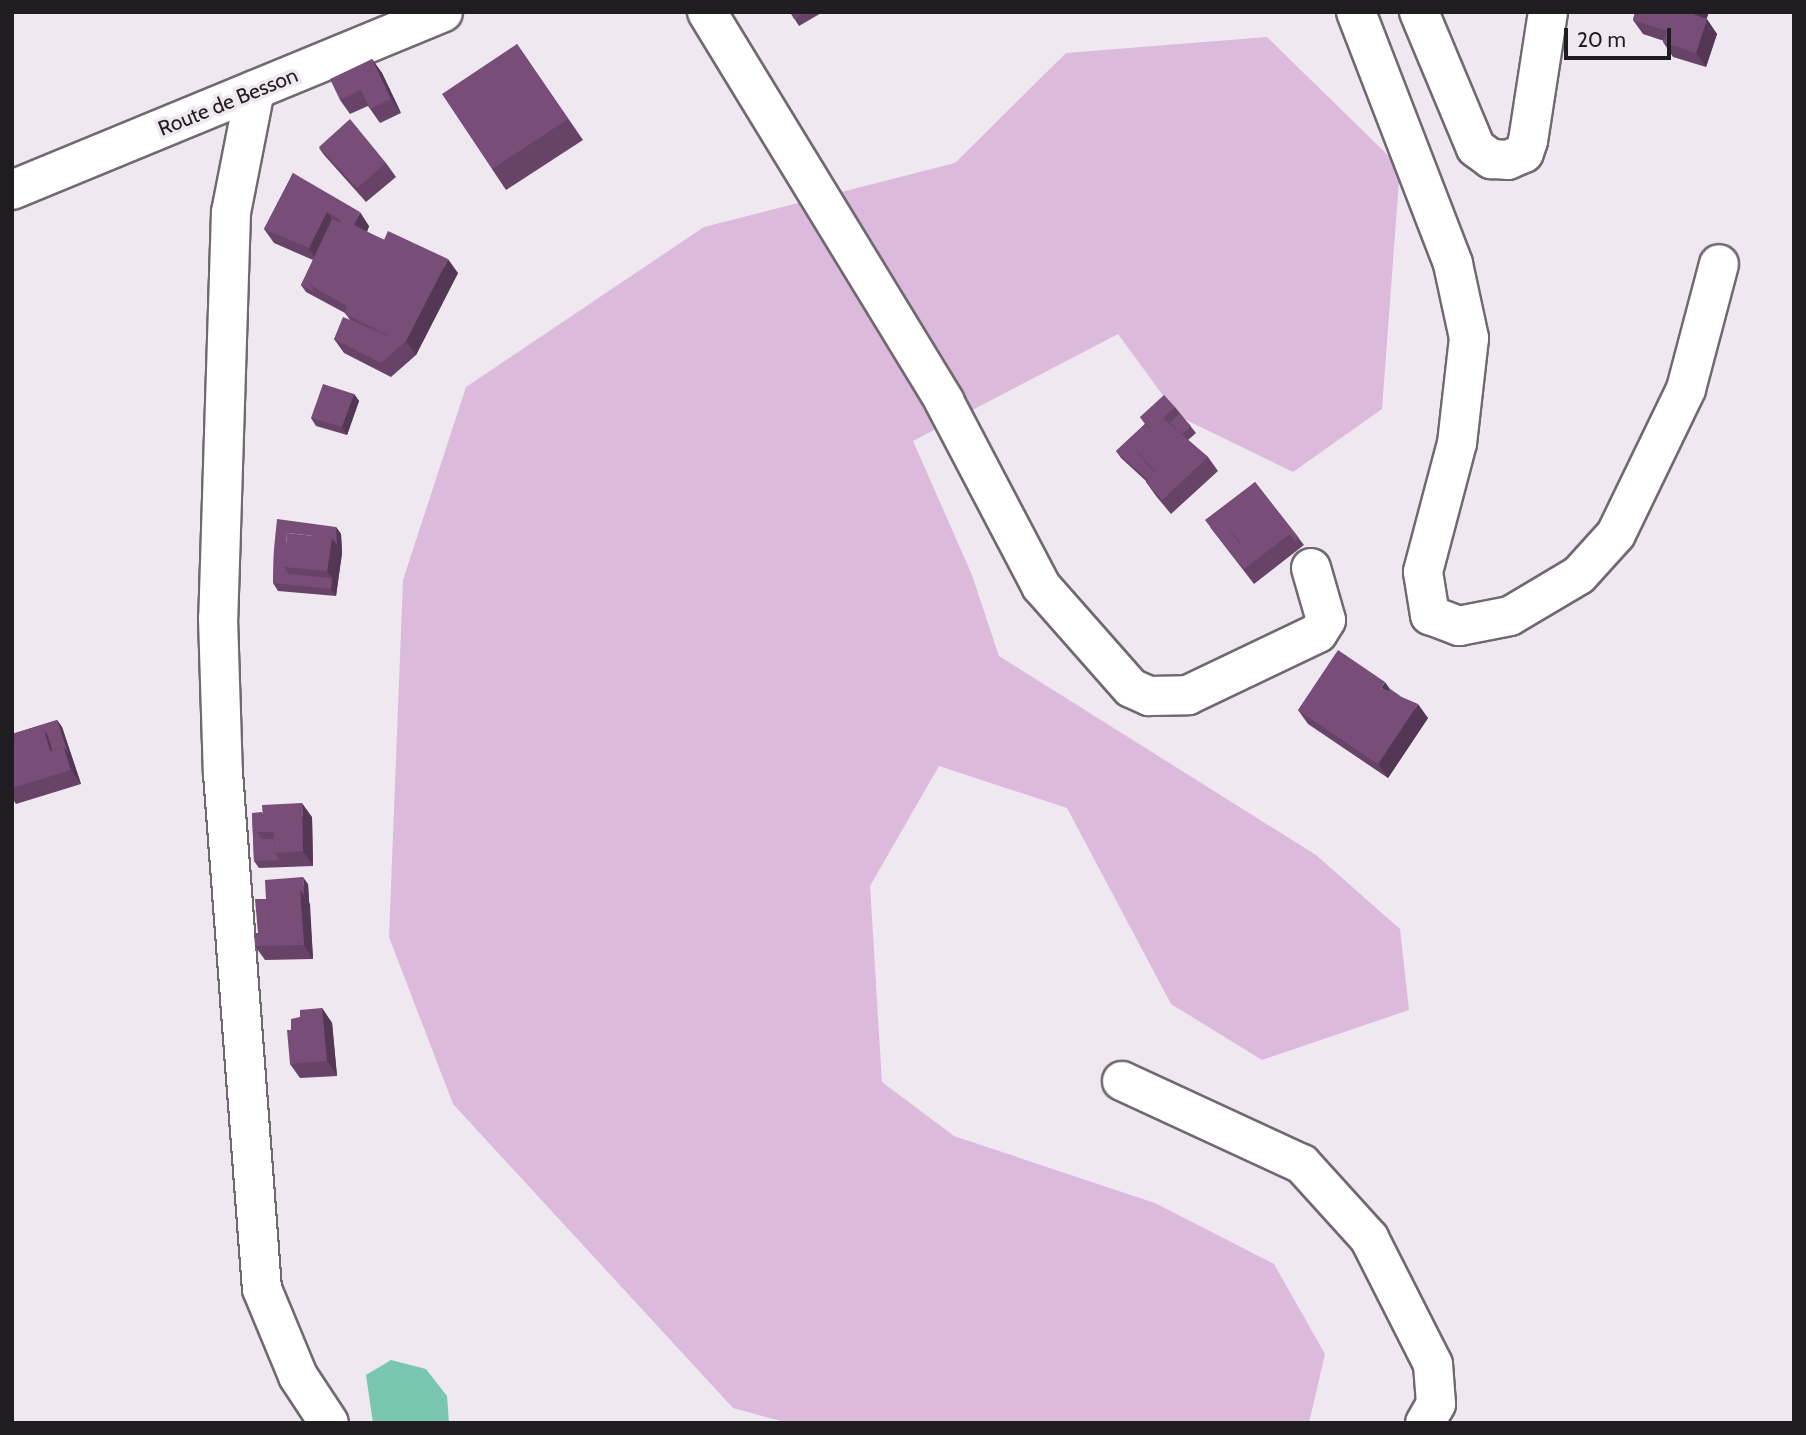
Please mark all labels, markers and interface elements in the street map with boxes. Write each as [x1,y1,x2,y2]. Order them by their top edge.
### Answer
scale bar [1568,14,1675,58]
text: 20 m [1577,27,1626,52]
street label: Route de Besson [154,63,302,141]

